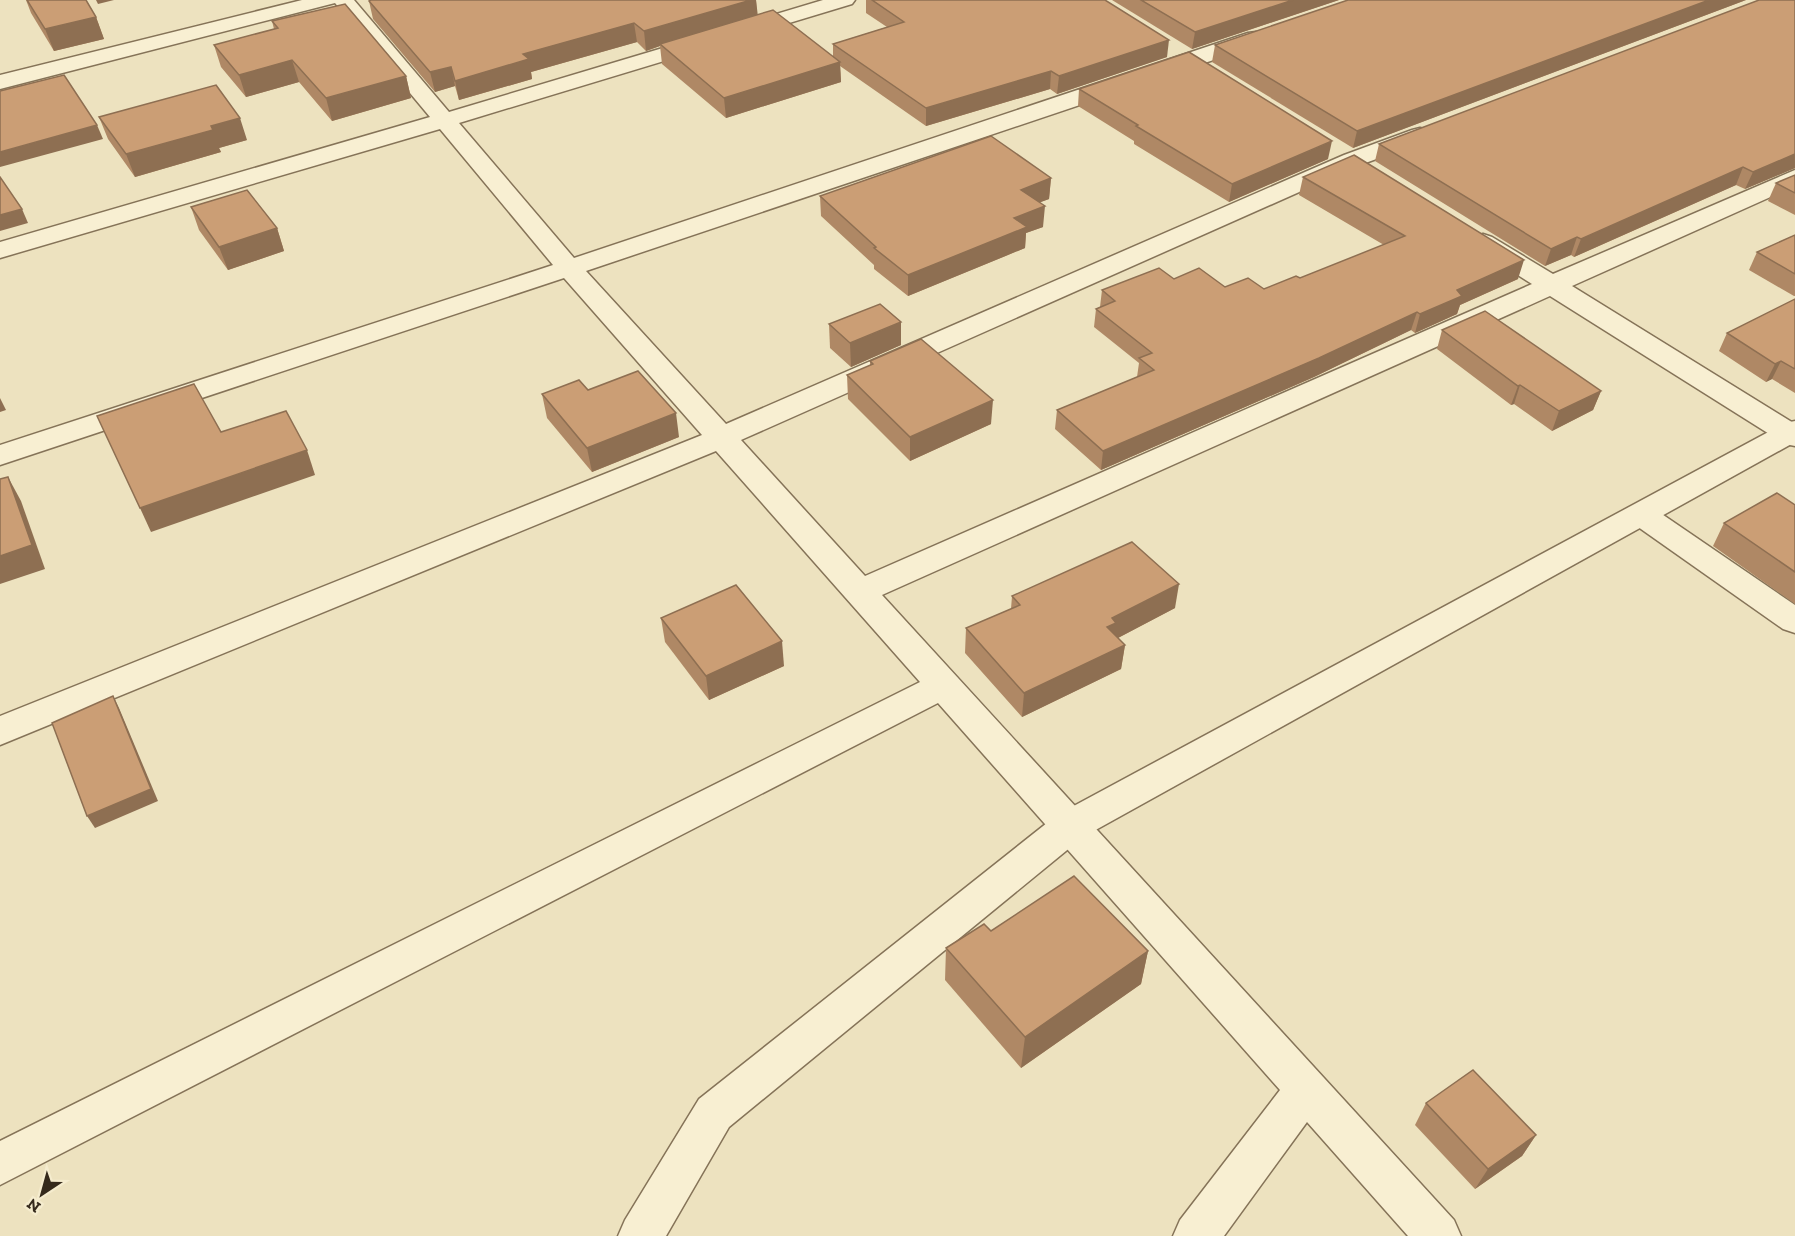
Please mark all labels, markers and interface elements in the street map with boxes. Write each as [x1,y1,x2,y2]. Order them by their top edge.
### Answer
north arrow [12,1164,72,1224]
text: N [23,1194,44,1217]

